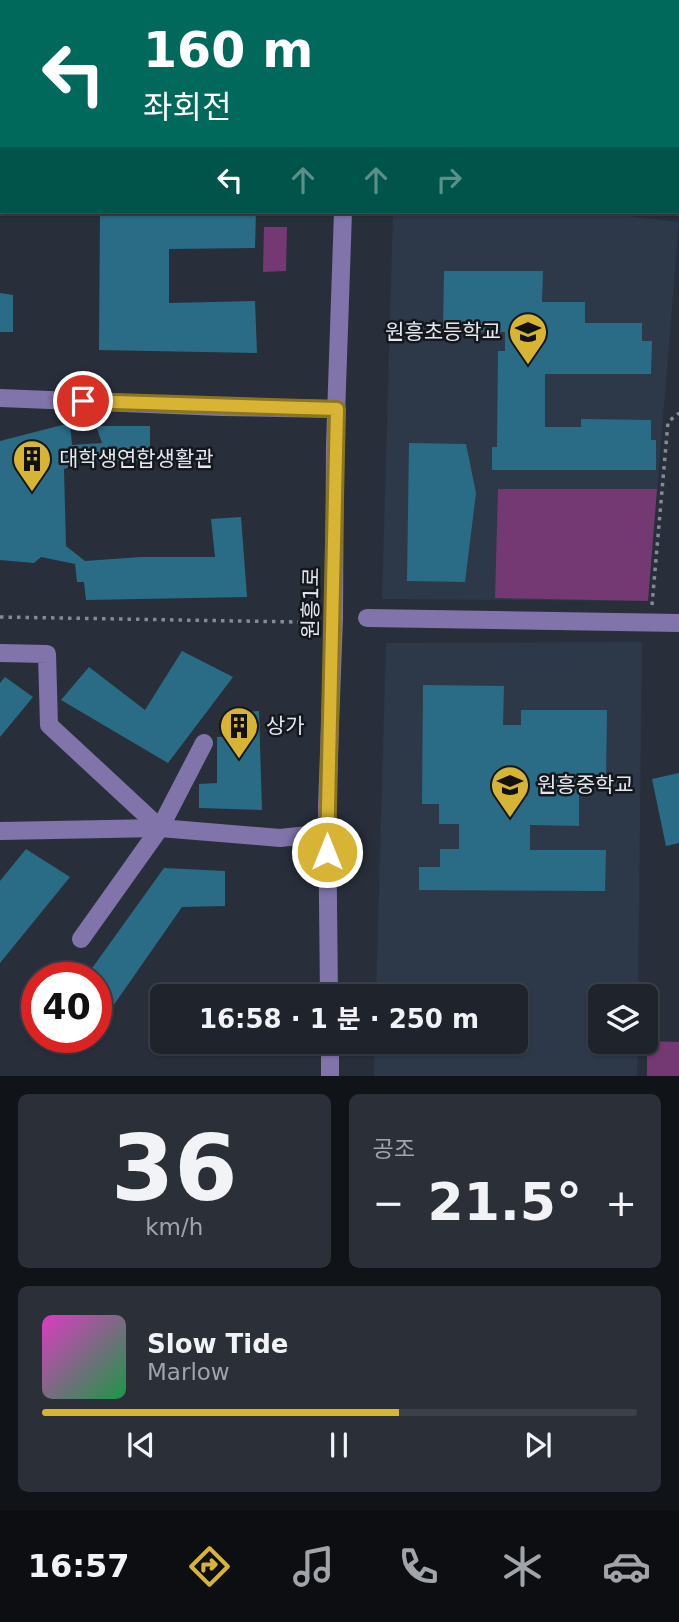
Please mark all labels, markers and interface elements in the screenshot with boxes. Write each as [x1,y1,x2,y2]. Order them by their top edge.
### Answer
text: 160 m [143,22,313,79]
icon: left [28,28,119,119]
text: 좌회전 [143,88,231,126]
icon: left [211,161,249,199]
icon: ahead [284,161,322,199]
icon: ahead [357,161,395,199]
icon: right [430,161,468,199]
school or university icon: 원흥초등학교 [507,311,549,366]
place label: 원흥초등학교 [385,320,501,344]
pin [53,371,113,431]
icon: arrive [64,382,102,420]
building icon: 대학생연합생활관 [11,438,53,493]
place label: 대학생연합생활관 [59,447,214,471]
street label: 원흥1로 [298,567,324,639]
building icon: 상가 [218,705,260,760]
place label: 상가 [266,714,305,738]
school or university icon: 원흥중학교 [489,764,531,819]
place label: 원흥중학교 [537,773,634,797]
position arrow [290,815,364,889]
speed limit sign: 40 [21,962,112,1053]
map controls [588,984,658,1054]
button: layers [588,984,658,1054]
text: 16:58 · 1 분 · 250 m [199,1004,479,1034]
text: 36 [111,1116,238,1221]
text: 공조 [373,1136,415,1162]
text: 21.5° [428,1172,582,1232]
text: − [373,1181,404,1225]
text: + [605,1181,637,1225]
text: km/h [145,1214,203,1240]
text: Slow Tide [147,1329,288,1359]
text: Marlow [147,1359,230,1385]
icon: previous [122,1426,160,1464]
icon: pause [320,1426,358,1464]
icon: next [519,1426,557,1464]
icon: directions [185,1542,234,1591]
icon: music [289,1542,338,1591]
icon: phone [394,1542,443,1591]
icon: climate [498,1542,547,1591]
icon: car [602,1542,651,1591]
text: 16:57 [28,1547,130,1585]

